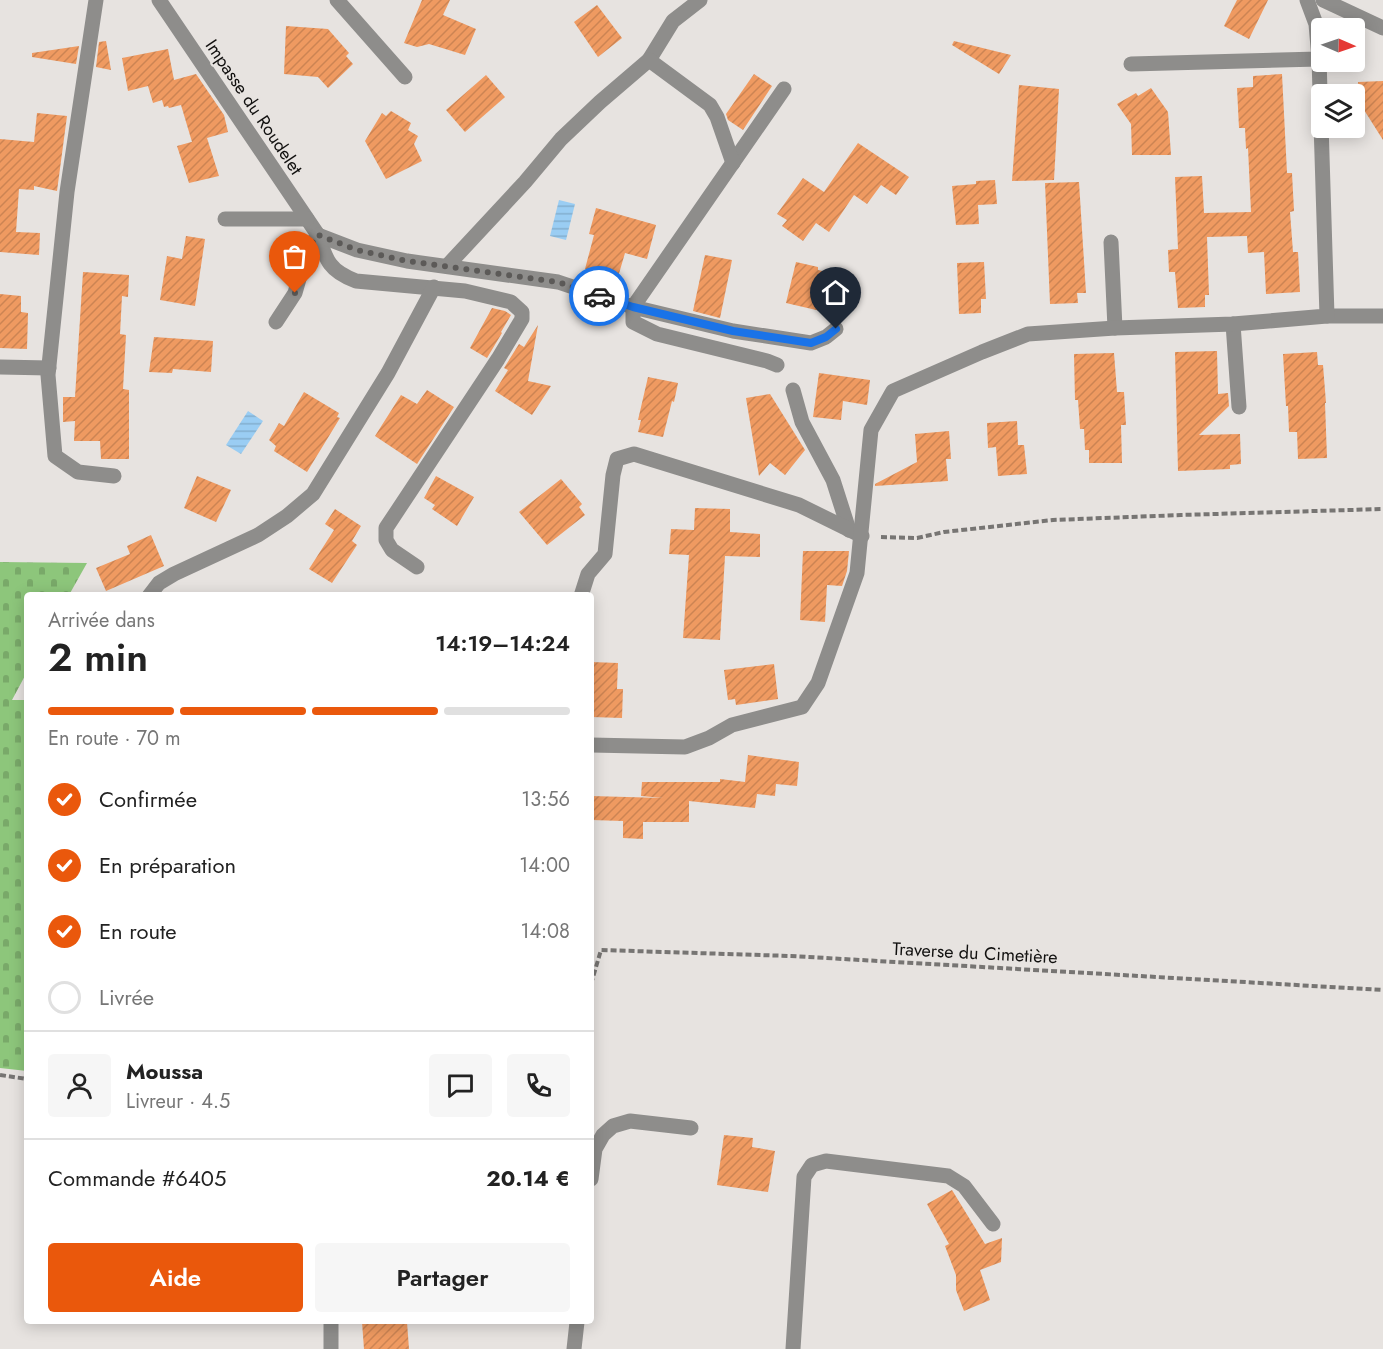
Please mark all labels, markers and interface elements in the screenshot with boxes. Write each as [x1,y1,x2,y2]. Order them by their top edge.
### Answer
north arrow [1311,18,1365,72]
map controls [1311,18,1365,138]
street label: Impasse du Roudelet [199,34,309,180]
button: layers [1311,84,1365,138]
pin [269,231,320,293]
icon: bag [278,240,311,273]
courier [569,266,629,326]
pin [810,267,861,329]
icon: home [819,276,852,309]
icon: car [583,280,616,313]
text: Arrivée dans [48,606,155,635]
text: 14:19–14:24 [435,627,570,659]
text: 2 min [48,629,148,686]
text: En route · 70 m [48,724,181,753]
icon: check [48,783,81,816]
text: Confirmée [99,783,197,815]
text: 13:56 [521,785,570,814]
icon: check [48,849,81,882]
text: En préparation [99,849,236,881]
text: 14:00 [519,851,570,880]
icon: check [48,915,81,948]
text: En route [99,915,177,947]
text: 14:08 [520,917,570,946]
street label: Traverse du Cimetière [892,936,1058,970]
text: Livrée [99,981,154,1013]
button: person [48,1054,111,1117]
button: chat [429,1054,492,1117]
button: phone [507,1054,570,1117]
text: Moussa [126,1055,203,1087]
text: Livreur · 4.5 [126,1087,230,1116]
text: Commande #6405 [48,1162,226,1194]
text: 20.14 € [486,1162,570,1194]
button: Aide [48,1243,303,1312]
button: Partager [315,1243,570,1312]

